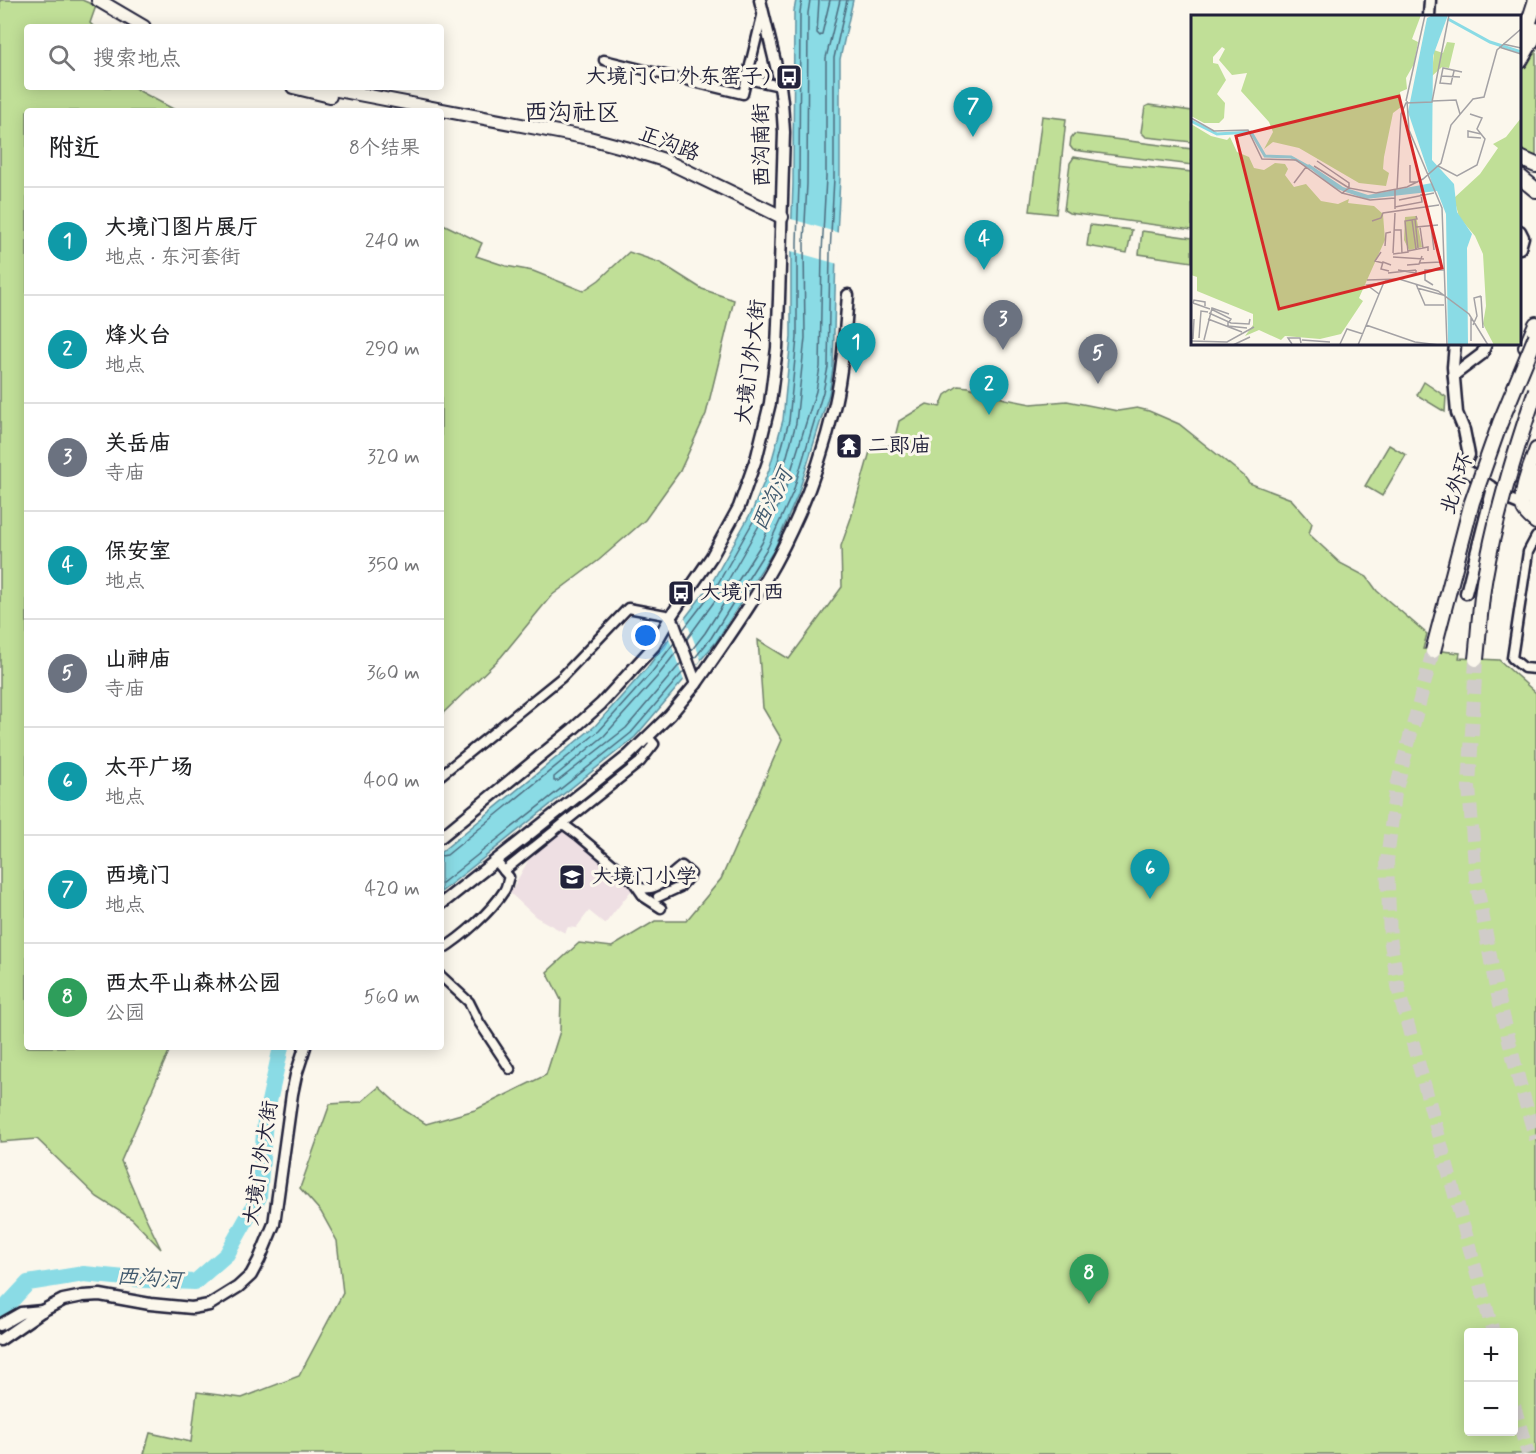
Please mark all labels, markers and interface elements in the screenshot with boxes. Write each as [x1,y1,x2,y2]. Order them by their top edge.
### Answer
inset map [1191,15,1521,345]
search box [24,24,444,90]
icon: search [45,41,78,74]
text: 搜索地点 [93,45,181,73]
bus stop icon: 大境门(口外东窑子) [774,62,804,92]
place label: 大境门(口外东窑子) [586,63,771,91]
pin: 7 [954,88,992,137]
district label: 西沟社区 [524,98,620,129]
street label: 西沟南街 [747,103,777,187]
street label: 正沟路 [635,120,703,168]
text: 附近 [48,132,100,166]
text: 8个结果 [349,135,420,162]
text: 大境门图片展厅 [105,214,259,242]
pin: 4 [964,220,1004,270]
text: 1 [63,228,72,255]
text: 240 m [365,228,420,255]
text: 地点 · 东河套街 [105,244,240,271]
street label: 大境门外大街 [729,298,773,426]
pin: 3 [984,300,1022,350]
text: 烽火台 [105,322,171,350]
pin: 1 [836,324,876,373]
pin: 5 [1078,334,1118,384]
text: 2 [63,336,72,363]
text: 290 m [365,336,420,363]
text: 地点 [105,352,145,379]
pin: 2 [970,366,1008,415]
text: 关岳庙 [105,430,171,458]
temple icon: 二郎庙 [834,431,864,461]
place label: 二郎庙 [868,432,931,460]
text: 3 [63,444,72,471]
text: 320 m [367,444,420,471]
street label: 北外环 [1434,450,1480,518]
text: 寺庙 [105,460,145,487]
water label: 西沟河 [746,462,801,536]
text: 保安室 [105,538,171,566]
text: 4 [62,552,73,579]
text: 350 m [367,552,420,579]
text: 地点 [105,568,145,595]
bus stop icon: 大境门西 [666,578,696,608]
place label: 大境门西 [700,579,784,607]
your location [631,621,660,650]
text: 山神庙 [105,646,171,674]
text: 5 [62,660,74,687]
text: 360 m [367,660,420,687]
text: 寺庙 [105,676,145,703]
text: 太平广场 [105,754,193,782]
text: 6 [62,768,73,795]
text: 400 m [364,768,420,795]
text: 地点 [105,784,145,811]
pin: 6 [1130,850,1170,899]
text: 西境门 [105,862,171,890]
school or university icon: 大境门小学 [557,862,587,892]
place label: 大境门小学 [592,863,697,891]
text: 7 [61,876,74,903]
text: 420 m [364,876,420,903]
text: 地点 [105,892,145,919]
text: 西太平山森林公园 [105,970,281,998]
text: 8 [62,984,73,1011]
text: 560 m [364,984,420,1011]
text: 公园 [105,1000,145,1027]
street label: 大境门外大街 [237,1099,285,1227]
pin: 8 [1070,1254,1108,1304]
water label: 西沟河 [115,1263,186,1295]
map controls [1464,1328,1518,1436]
button: + [1464,1328,1518,1382]
button: − [1464,1382,1518,1436]

